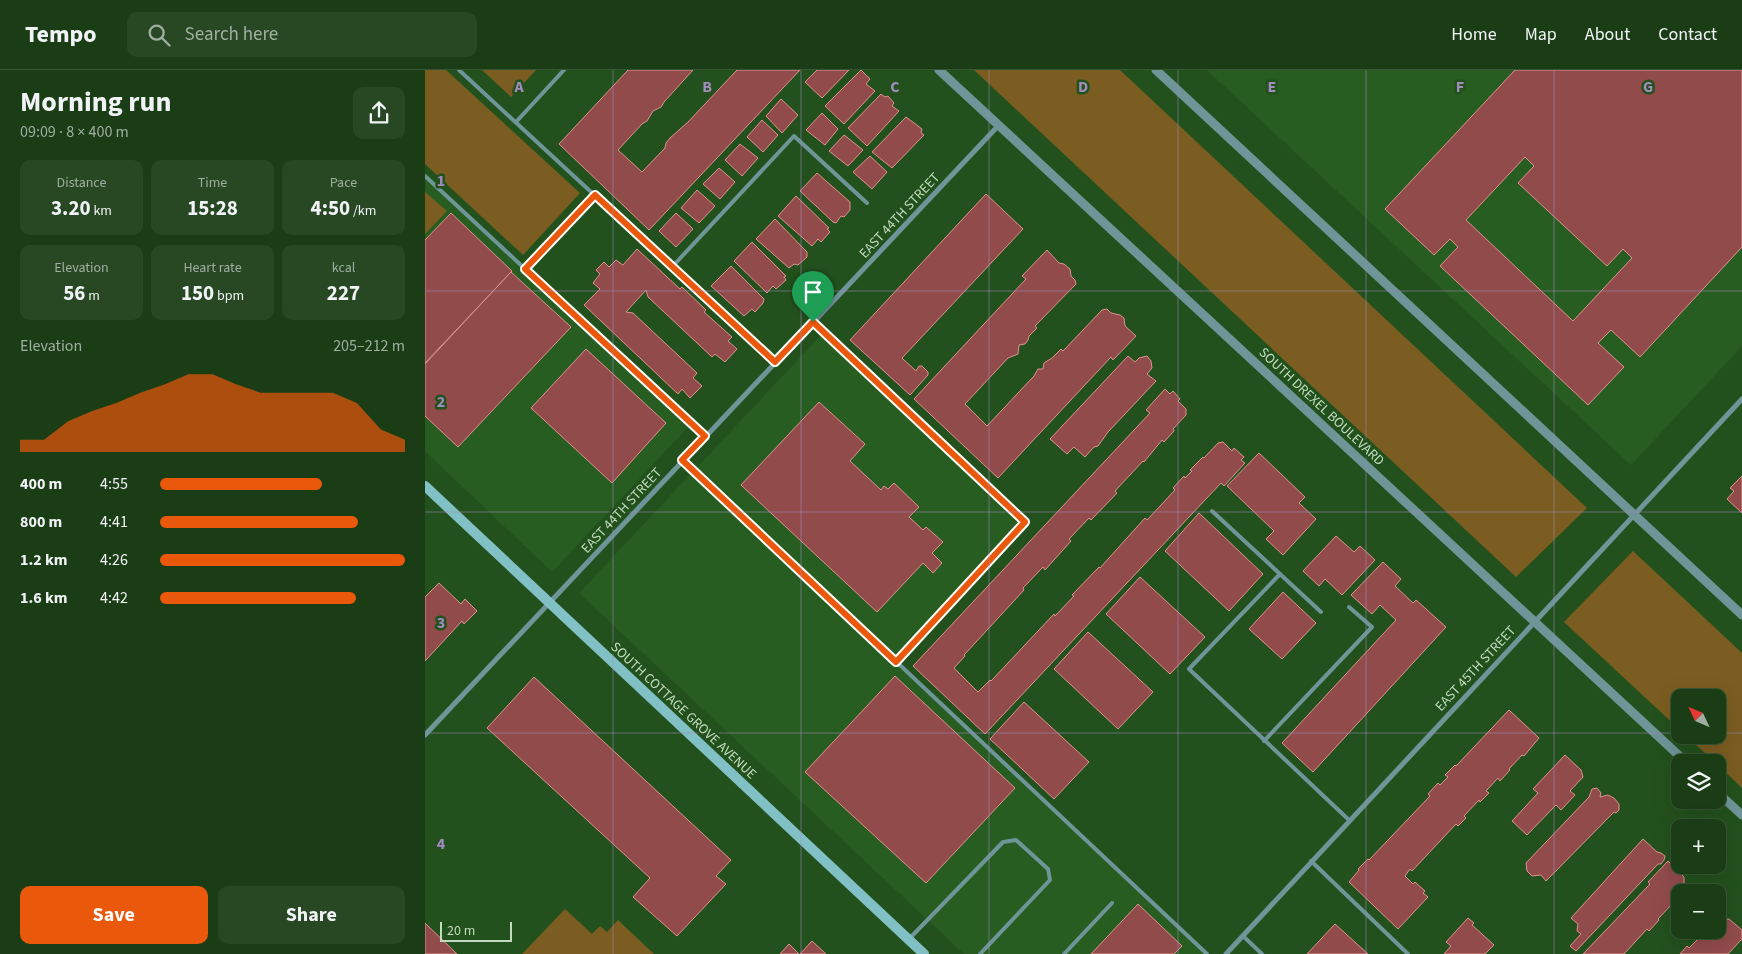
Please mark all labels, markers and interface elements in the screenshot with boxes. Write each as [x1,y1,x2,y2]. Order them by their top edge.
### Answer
search box [127,12,477,57]
text: Tempo [25,17,97,52]
icon: search [145,21,173,49]
text: Search here [185,21,278,48]
text: Home [1451,22,1497,47]
text: Map [1525,22,1557,47]
text: About [1585,22,1630,47]
text: Contact [1658,22,1717,47]
text: A [513,76,524,98]
text: B [702,76,712,98]
text: C [890,76,900,98]
text: D [1078,76,1088,98]
text: E [1268,76,1276,98]
text: F [1456,76,1464,98]
text: G [1643,76,1653,98]
text: Morning run [20,82,171,122]
button: share [353,87,405,139]
text: 09:09 · 8 × 400 m [20,121,129,143]
street label: EAST 44TH STREET [855,168,945,263]
text: 1 [437,170,445,192]
text: Distance [57,173,106,193]
text: Time [198,173,227,193]
text: Pace [330,173,357,193]
text: 3.20 [51,193,91,223]
text: 15:28 [187,193,238,223]
text: 4:50 [311,193,350,223]
text: km [91,201,112,221]
text: /km [350,201,376,221]
text: Elevation [54,258,109,278]
text: Heart rate [183,258,242,278]
text: kcal [332,258,355,278]
pin [792,271,834,322]
text: 56 [63,278,85,308]
text: 150 [181,278,214,308]
text: 227 [327,278,360,308]
icon: arrive [799,278,827,306]
text: m [85,286,100,306]
text: bpm [214,286,244,306]
text: Elevation [20,335,82,357]
text: 205–212 m [333,335,405,357]
street label: SOUTH DREXEL BOULEVARD [1254,343,1389,470]
text: 2 [437,391,445,413]
street label: EAST 44TH STREET [577,463,667,558]
text: 400 m [20,473,62,495]
text: 4:55 [100,473,128,495]
text: 800 m [20,511,62,533]
text: 4:41 [100,511,128,533]
text: 1.2 km [20,549,67,571]
text: 4:26 [100,549,128,571]
text: 1.6 km [20,587,67,609]
text: 4:42 [100,587,128,609]
text: 3 [437,612,445,634]
street label: EAST 45TH STREET [1431,621,1521,716]
street label: SOUTH COTTAGE GROVE AVENUE [606,638,761,784]
north arrow [1671,689,1726,744]
map controls [1671,689,1726,939]
button: layers [1671,754,1726,809]
button: + [1671,819,1726,874]
text: 4 [437,833,446,855]
button: − [1671,884,1726,939]
button: Save [20,886,208,944]
button: Share [218,886,405,944]
scale bar [440,919,513,942]
text: 20 m [447,921,475,941]

